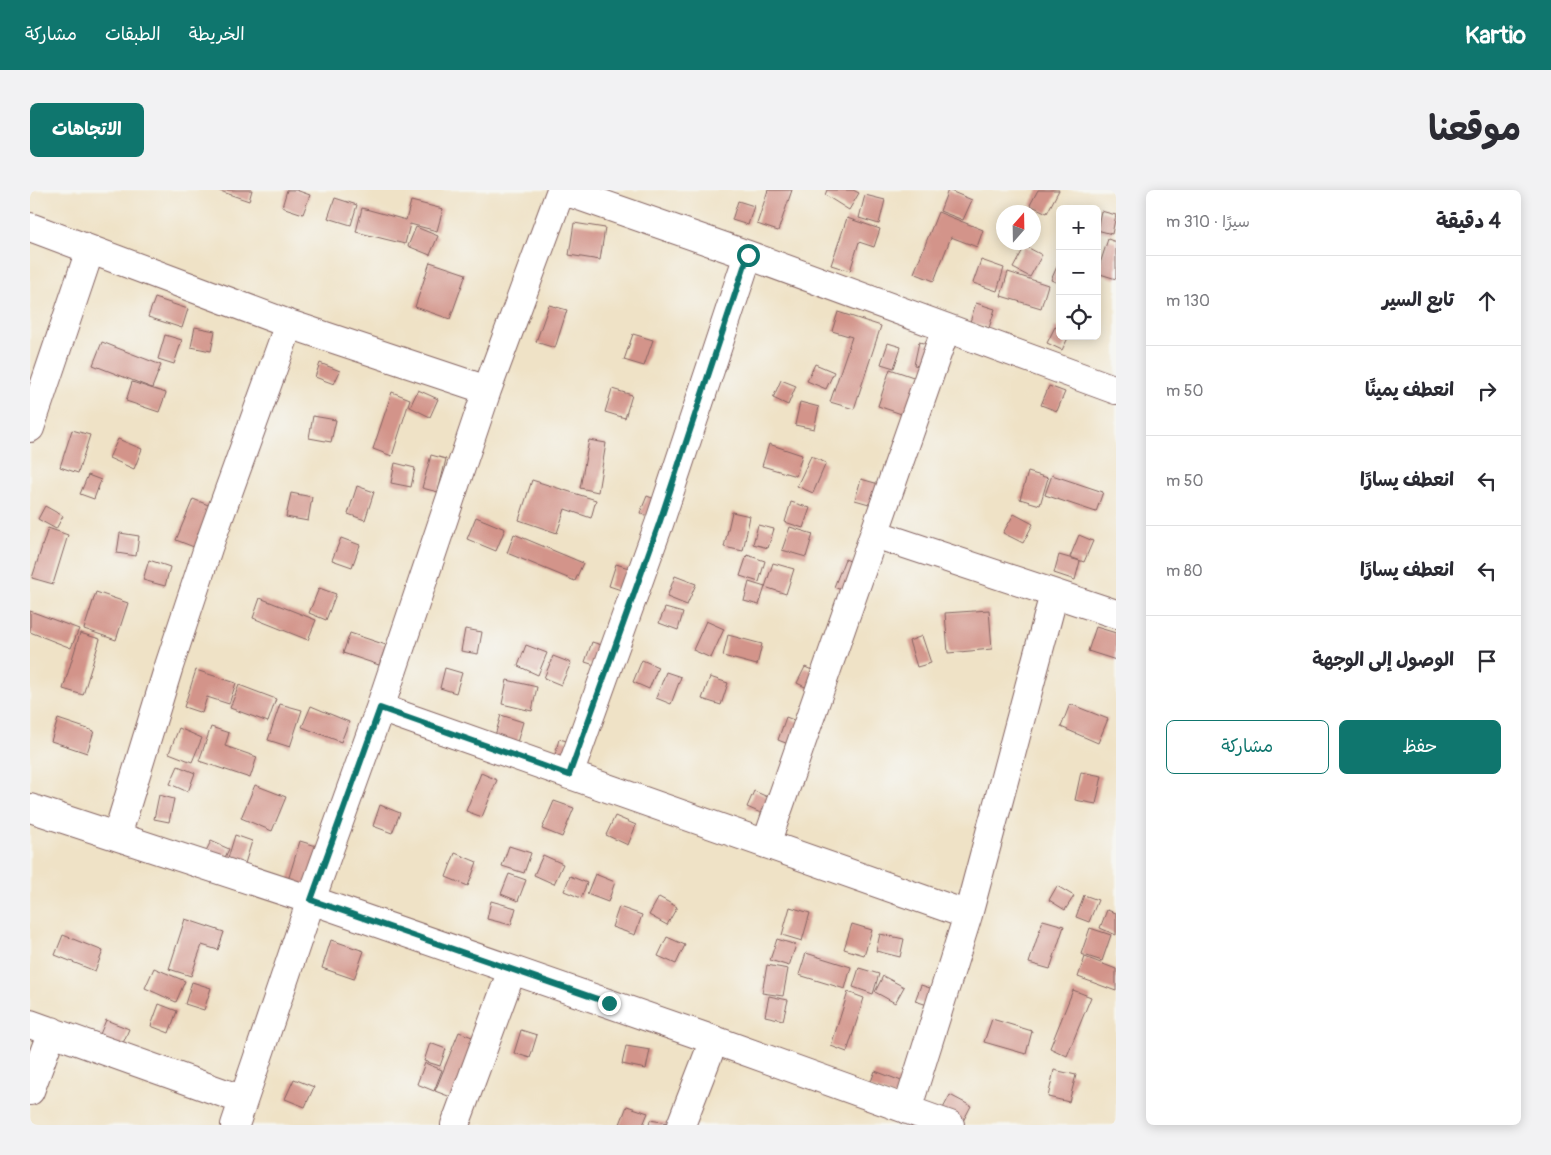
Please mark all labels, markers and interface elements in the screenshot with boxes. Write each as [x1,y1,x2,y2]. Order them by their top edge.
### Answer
text: Kartio [1465,21,1526,50]
text: مشاركة [25,23,77,46]
text: الطبقات [105,23,161,46]
text: الخريطة [189,23,245,46]
button: الاتجاهات [30,103,144,157]
text: موقعنا [1428,107,1521,151]
north arrow [996,205,1041,250]
map controls [1056,205,1101,340]
button: + [1056,205,1101,250]
text: 4 دقيقة [1436,208,1501,235]
text: سيرًا · 310 m [1166,212,1250,232]
route start [737,244,760,267]
button: − [1056,250,1101,295]
icon: ahead [1473,287,1501,315]
text: تابع السير [1382,288,1454,312]
text: 130 m [1166,291,1210,311]
button: locate [1056,295,1101,340]
icon: right [1473,377,1501,405]
text: انعطف يمينًا [1365,378,1454,402]
text: 50 m [1166,381,1203,401]
icon: left [1473,467,1501,495]
text: انعطف يسارًا [1360,468,1454,492]
text: 50 m [1166,471,1203,491]
icon: left [1473,557,1501,585]
text: انعطف يسارًا [1360,558,1454,582]
text: 80 m [1166,561,1203,581]
icon: arrive [1473,647,1501,675]
text: الوصول إلى الوجهة [1312,648,1454,672]
button: مشاركة [1166,720,1329,774]
button: حفظ [1339,720,1501,774]
route end [598,992,621,1015]

